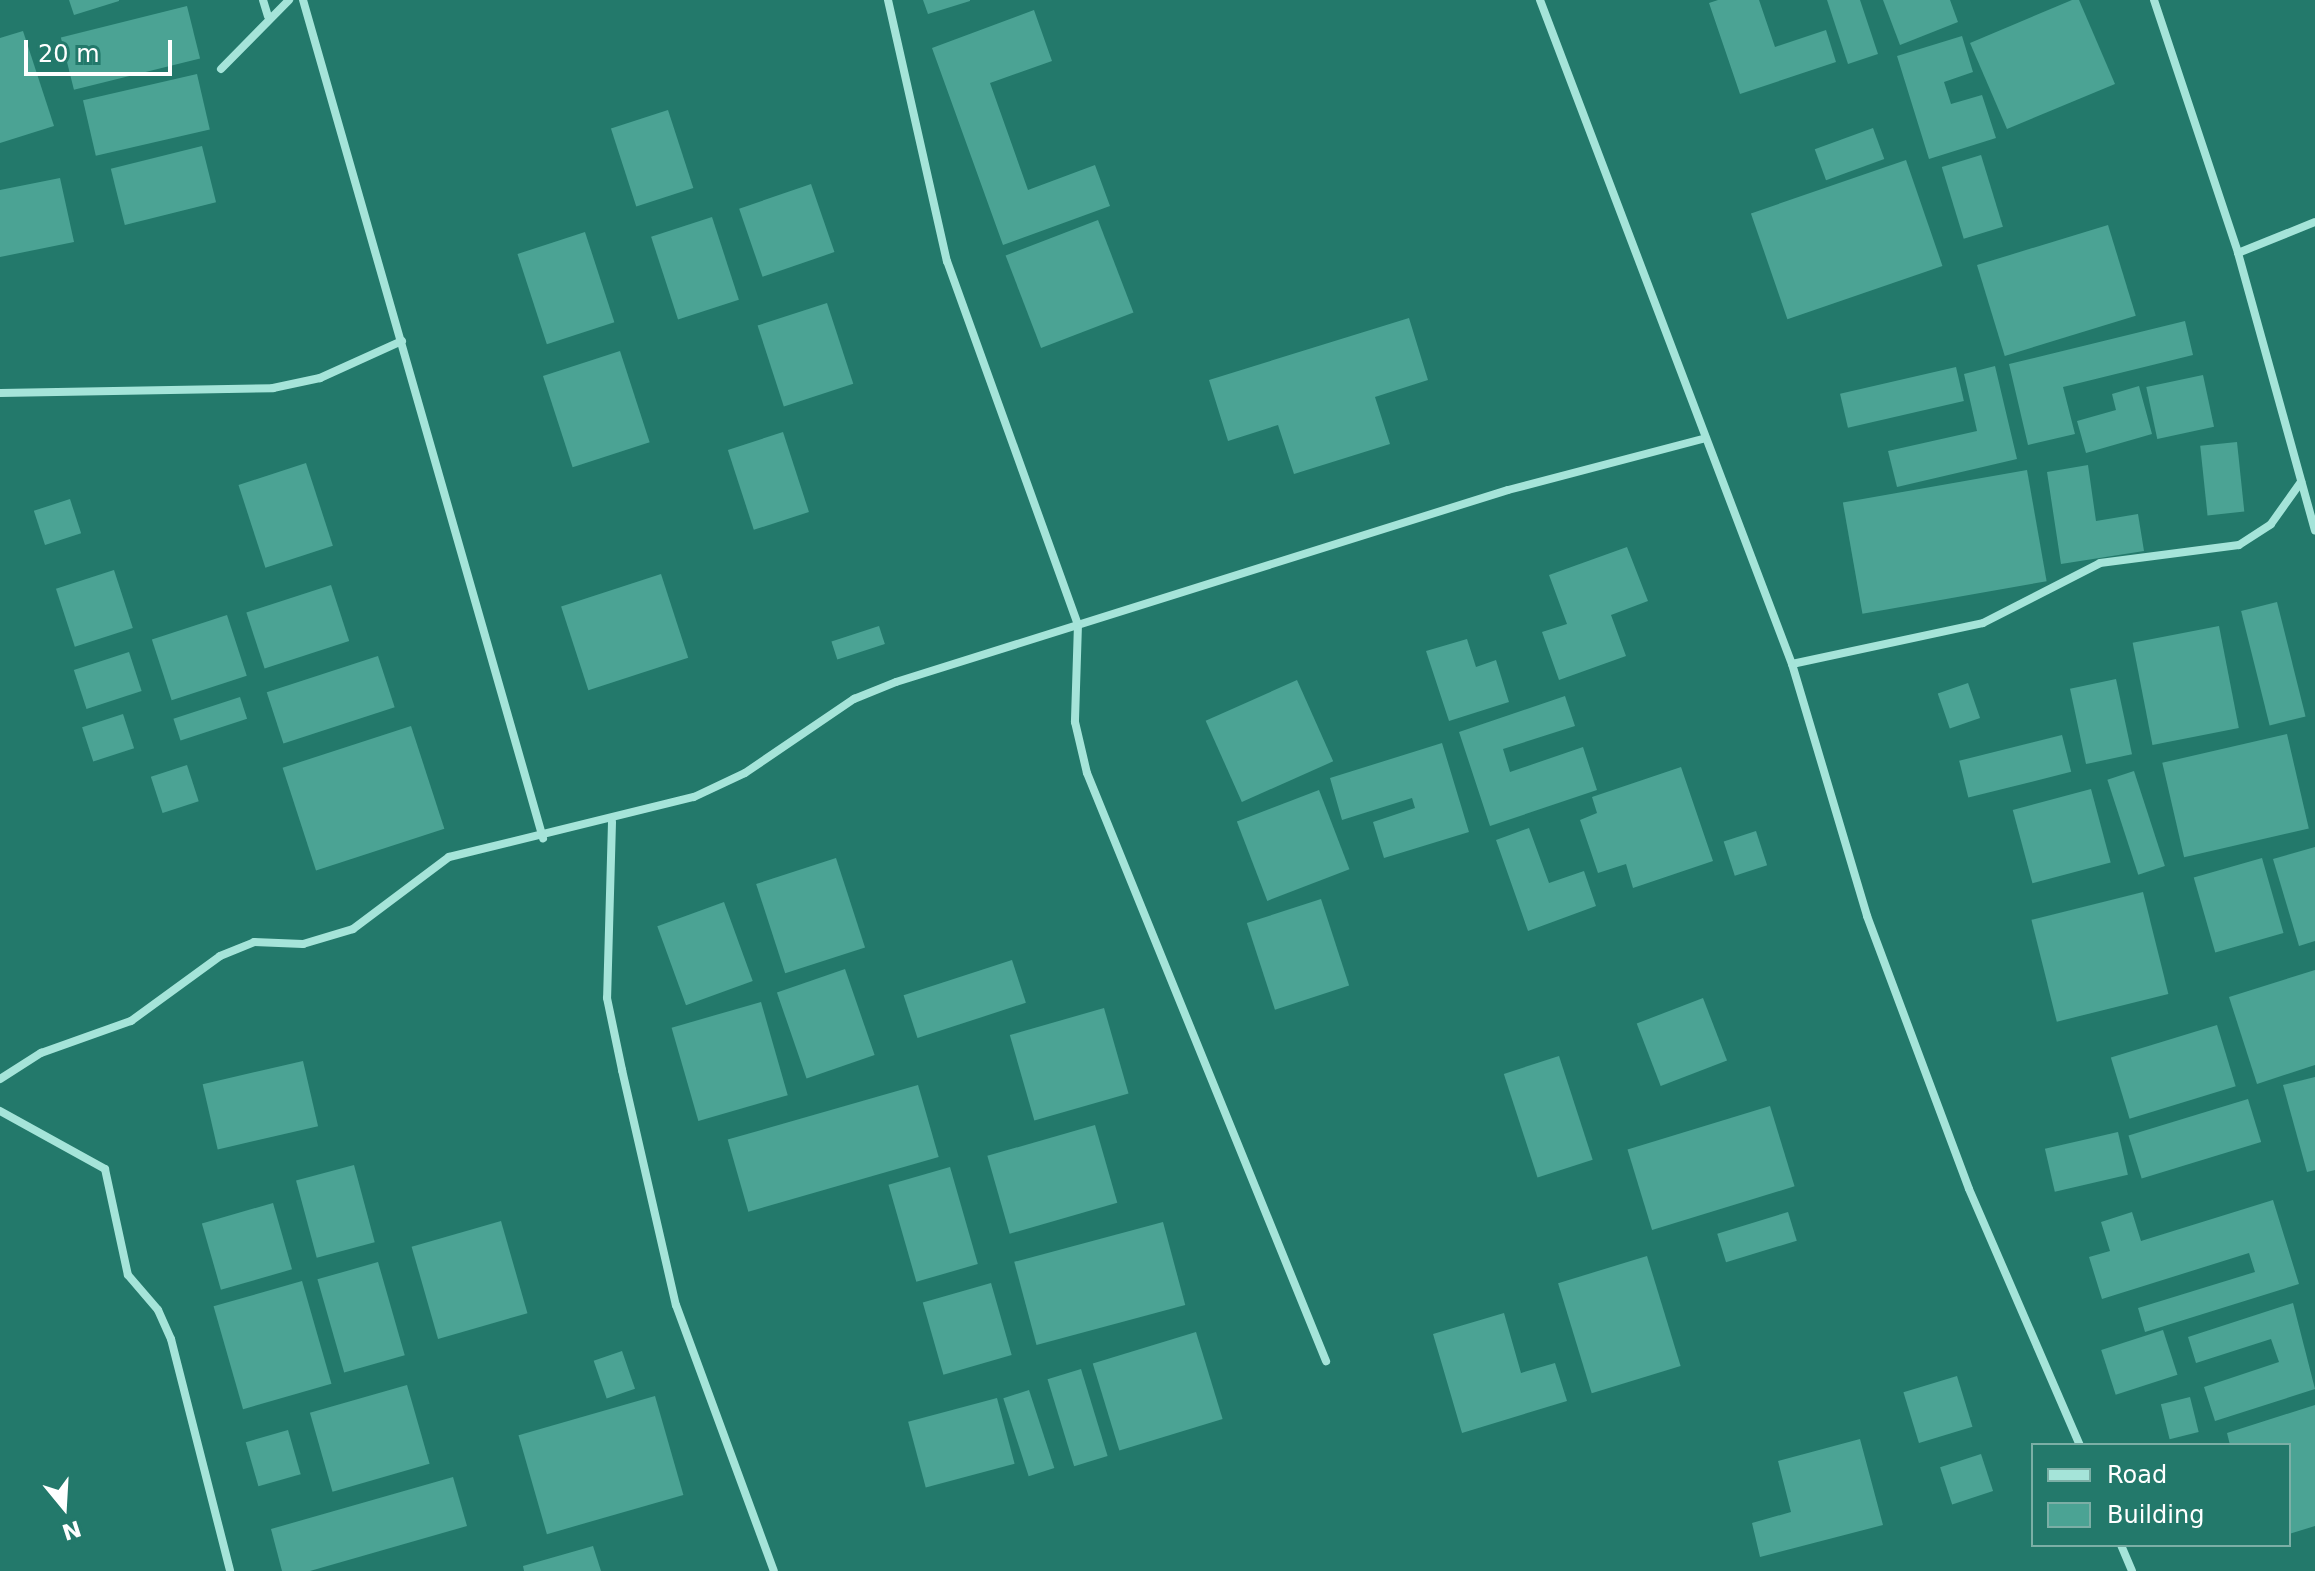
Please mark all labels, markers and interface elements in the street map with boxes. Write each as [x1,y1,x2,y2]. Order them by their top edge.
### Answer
scale bar [28,24,176,74]
text: 20 m [38,40,100,68]
legend [2031,1443,2291,1547]
text: Road [2107,1461,2167,1489]
north arrow [24,1467,104,1547]
text: Building [2107,1501,2204,1529]
text: N [59,1516,84,1545]

